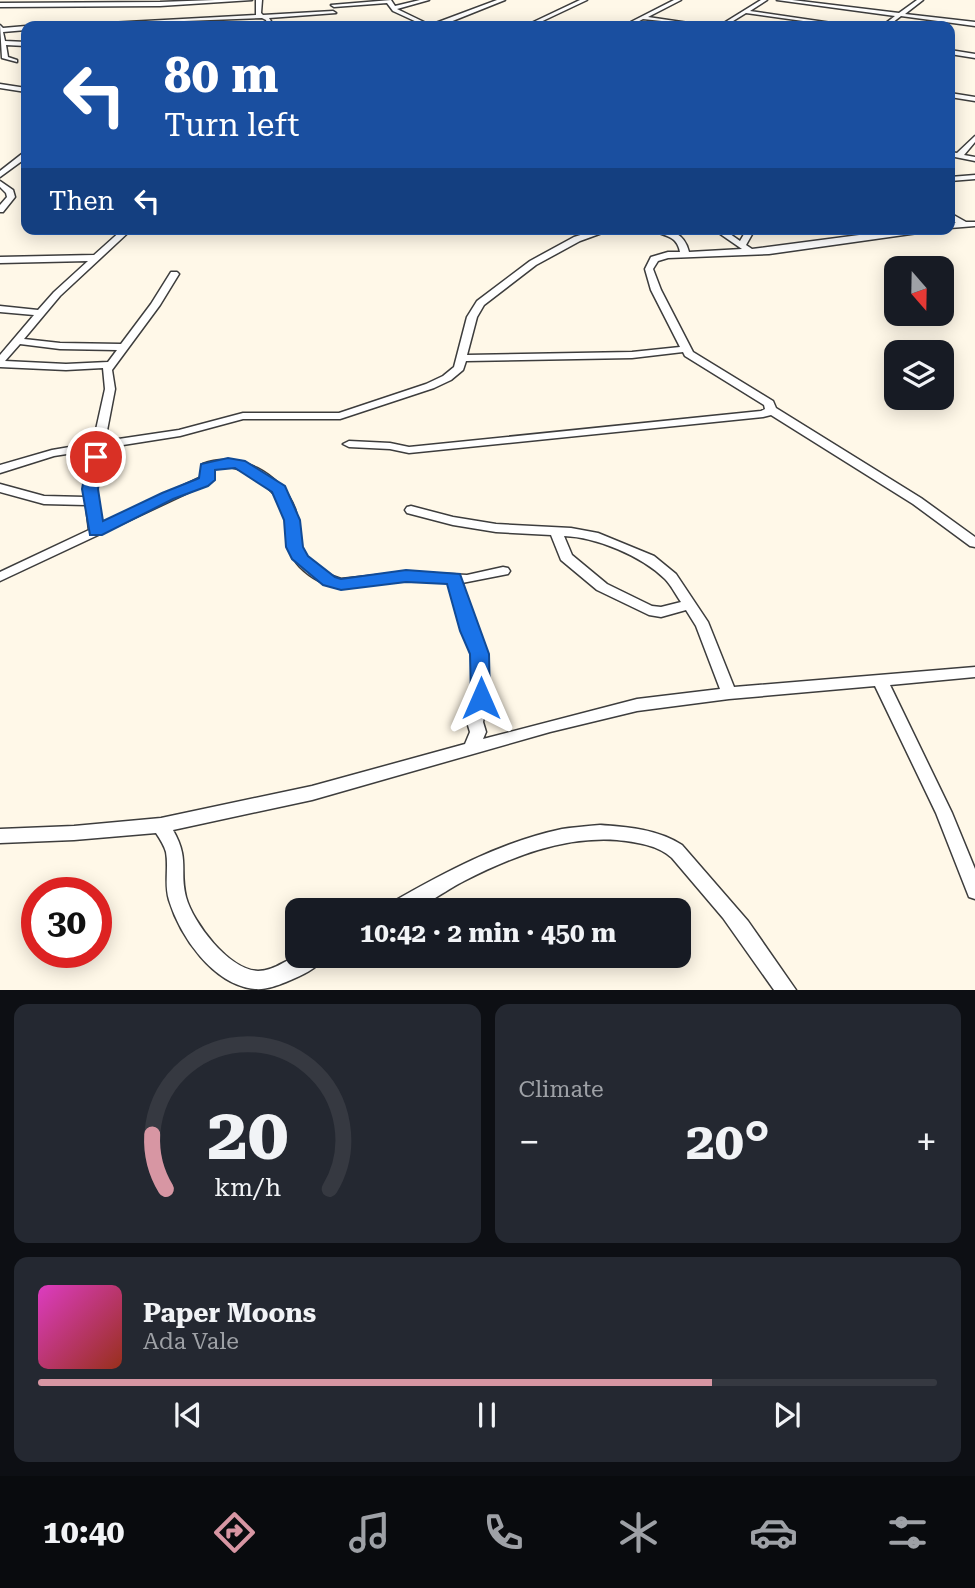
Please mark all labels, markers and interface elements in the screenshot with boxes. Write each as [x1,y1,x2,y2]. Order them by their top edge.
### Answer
text: 80 m [164,47,279,104]
icon: left [49,49,140,140]
text: Turn left [164,106,299,144]
icon: left [128,182,166,220]
text: Then [49,186,114,216]
north arrow [884,256,954,326]
map controls [884,256,954,410]
button: layers [884,340,954,410]
pin [66,427,126,487]
icon: arrive [77,438,115,476]
position arrow [444,661,518,735]
speed limit sign: 30 [21,877,112,968]
text: 10:42 · 2 min · 450 m [360,918,616,948]
text: Climate [519,1076,604,1103]
text: 20 [206,1093,288,1178]
text: 20° [686,1111,770,1172]
text: − [519,1120,540,1164]
text: + [916,1120,937,1164]
text: km/h [214,1173,281,1202]
text: Paper Moons [143,1298,316,1328]
text: Ada Vale [143,1328,239,1355]
icon: previous [169,1396,207,1434]
icon: pause [468,1396,506,1434]
icon: next [768,1396,806,1434]
icon: directions [210,1508,259,1557]
icon: music [345,1508,394,1557]
icon: phone [479,1508,528,1557]
icon: climate [614,1508,663,1557]
icon: car [749,1508,798,1557]
icon: filters [883,1508,932,1557]
text: 10:40 [43,1513,125,1551]

